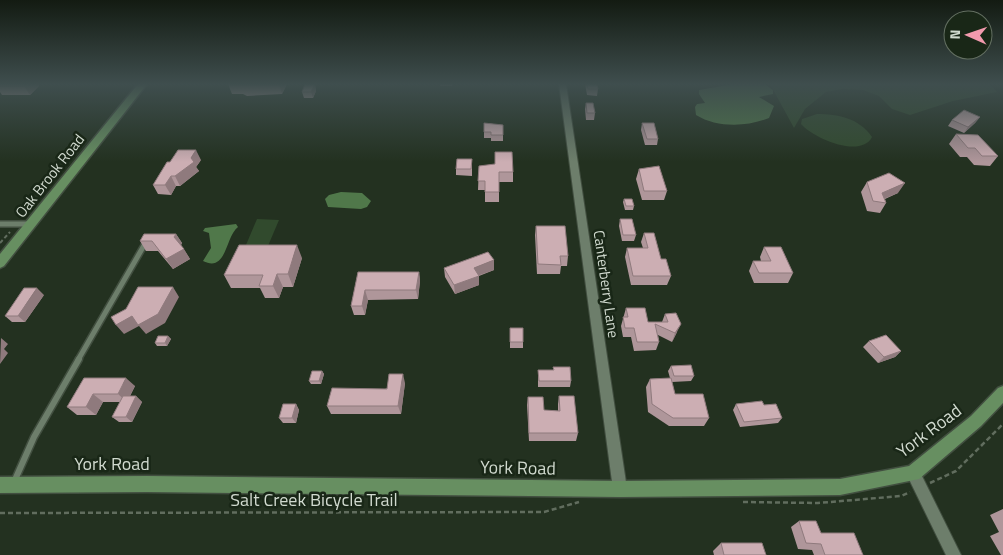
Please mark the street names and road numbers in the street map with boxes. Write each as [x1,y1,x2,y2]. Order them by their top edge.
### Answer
street label: Oak Brook Road [9,129,90,223]
street label: Canterberry Lane [588,229,625,339]
street label: York Road [890,397,967,464]
street label: York Road [74,450,150,477]
street label: York Road [480,453,556,482]
street label: Salt Creek Bicycle Trail [230,486,398,513]

